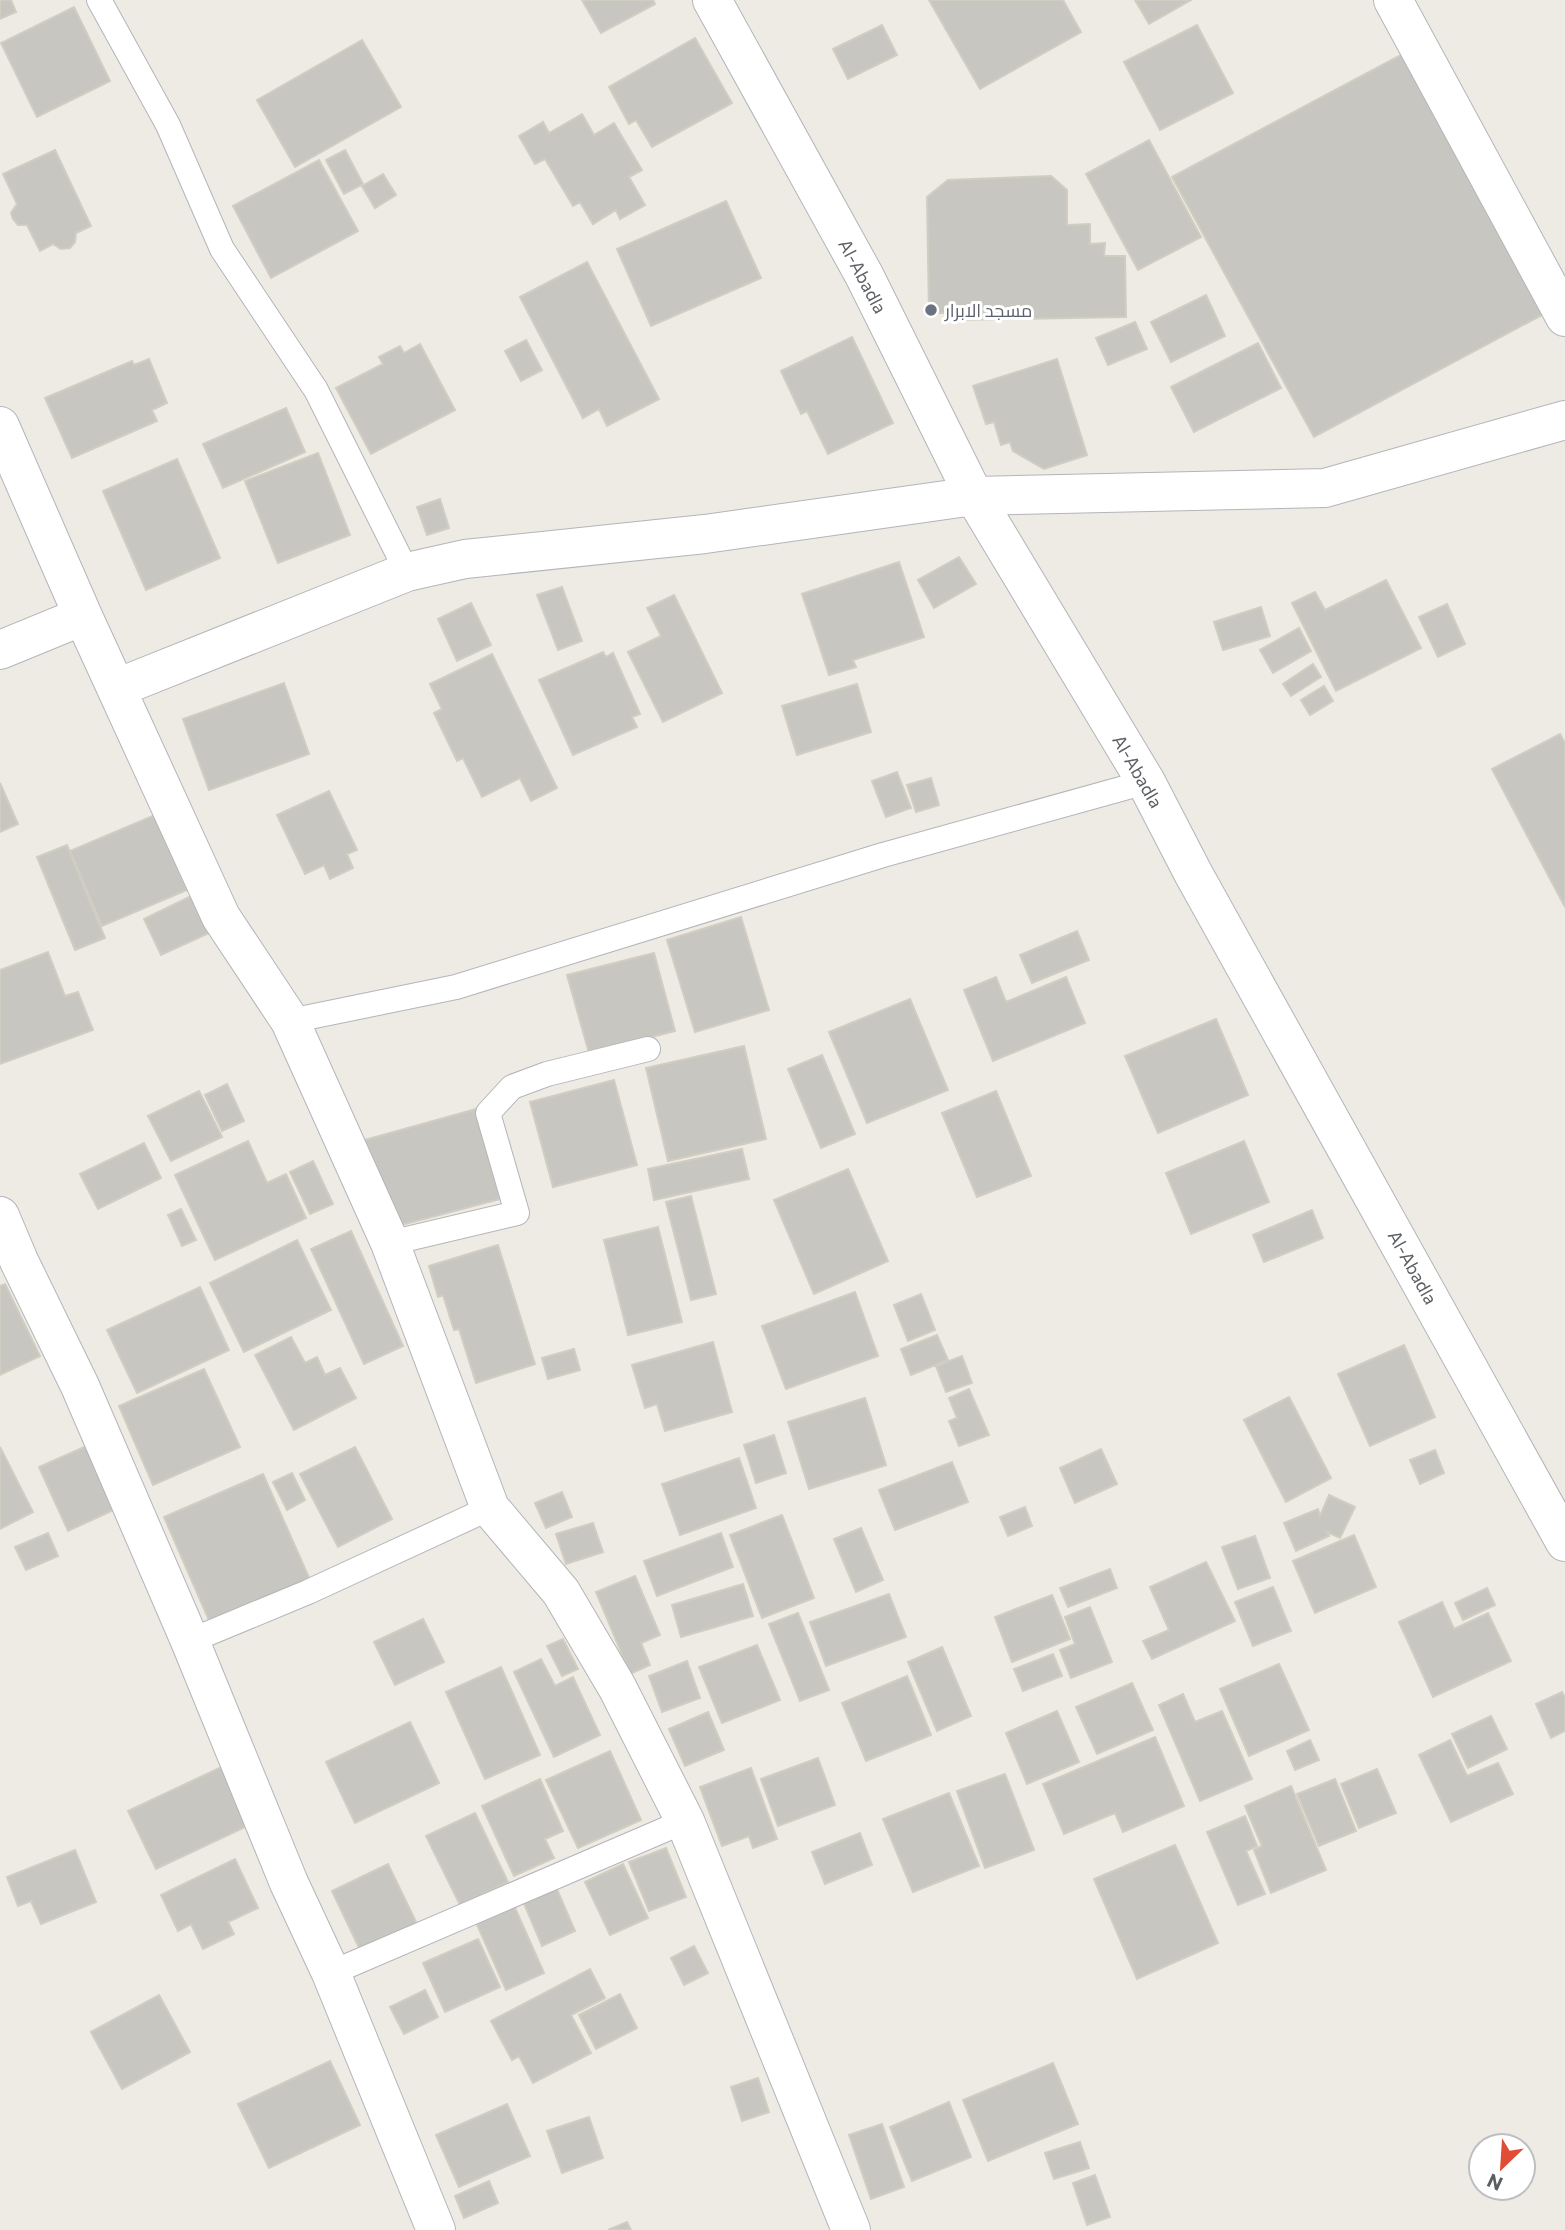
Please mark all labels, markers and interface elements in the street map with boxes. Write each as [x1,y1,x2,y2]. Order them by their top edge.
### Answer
street label: Al-Abadla [834,235,892,317]
place label: مسجد الابرار [944,299,1032,322]
marker: مسجد الابرار [923,302,939,318]
street label: Al-Abadla [1108,730,1168,812]
street label: Al-Abadla [1384,1226,1442,1308]
north arrow [1467,2132,1537,2202]
text: N [1483,2169,1506,2196]

